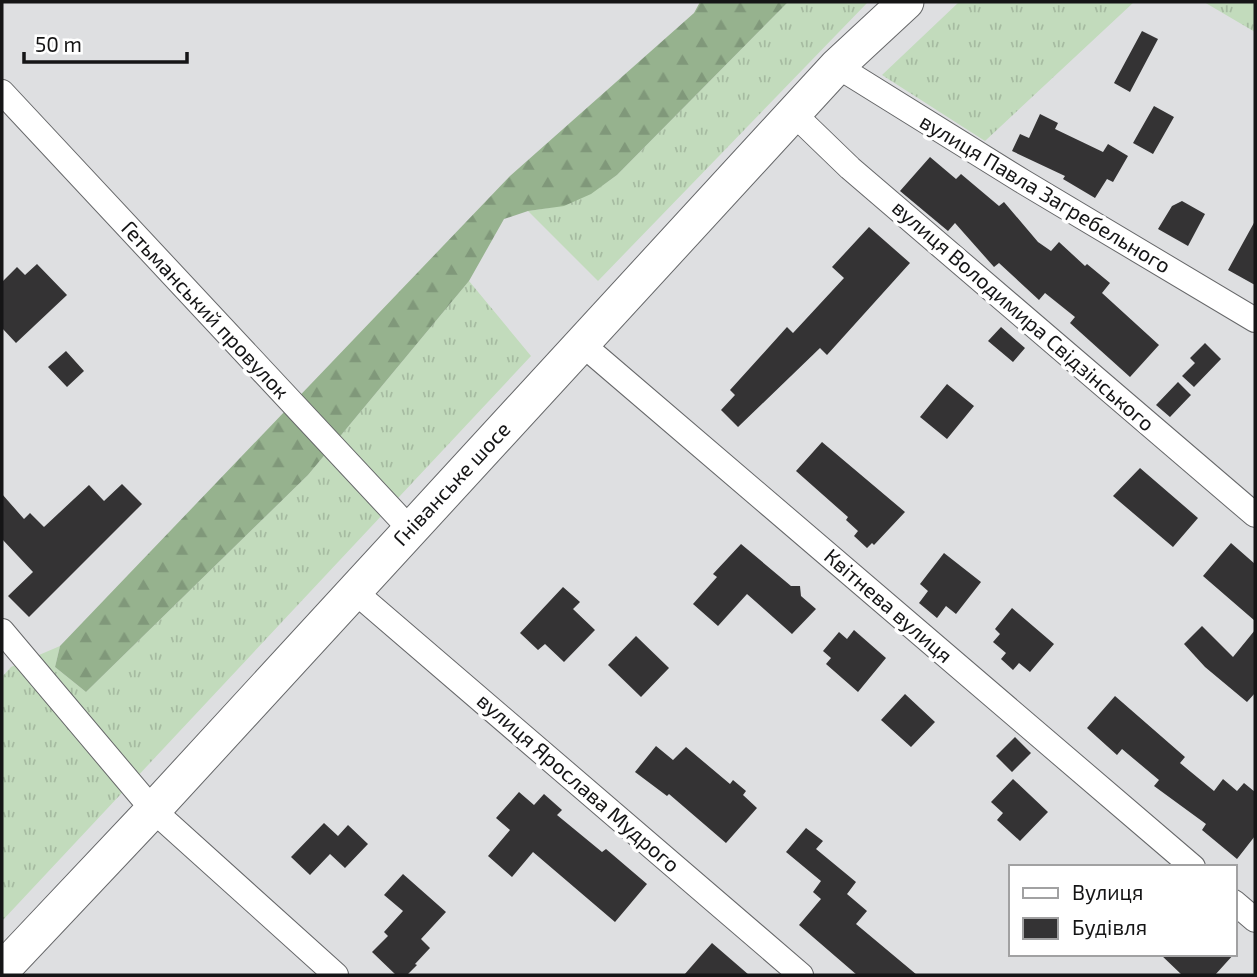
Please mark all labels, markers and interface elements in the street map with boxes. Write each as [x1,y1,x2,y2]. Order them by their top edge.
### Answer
scale bar [24,21,187,65]
text: 50 m [35,31,82,56]
street label: вулиця Павла Загребельного [915,108,1176,278]
street label: вулиця Володимира Свідзінського [887,194,1160,436]
street label: Гетьманський провулок [116,215,295,404]
street label: Гніванське шосе [387,416,515,550]
street label: Квітнева вулиця [819,543,958,668]
street label: вулиця Ярослава Мудрого [472,687,685,877]
legend [1009,865,1236,956]
text: Вулиця [1072,879,1143,905]
text: Будівля [1072,914,1147,940]

